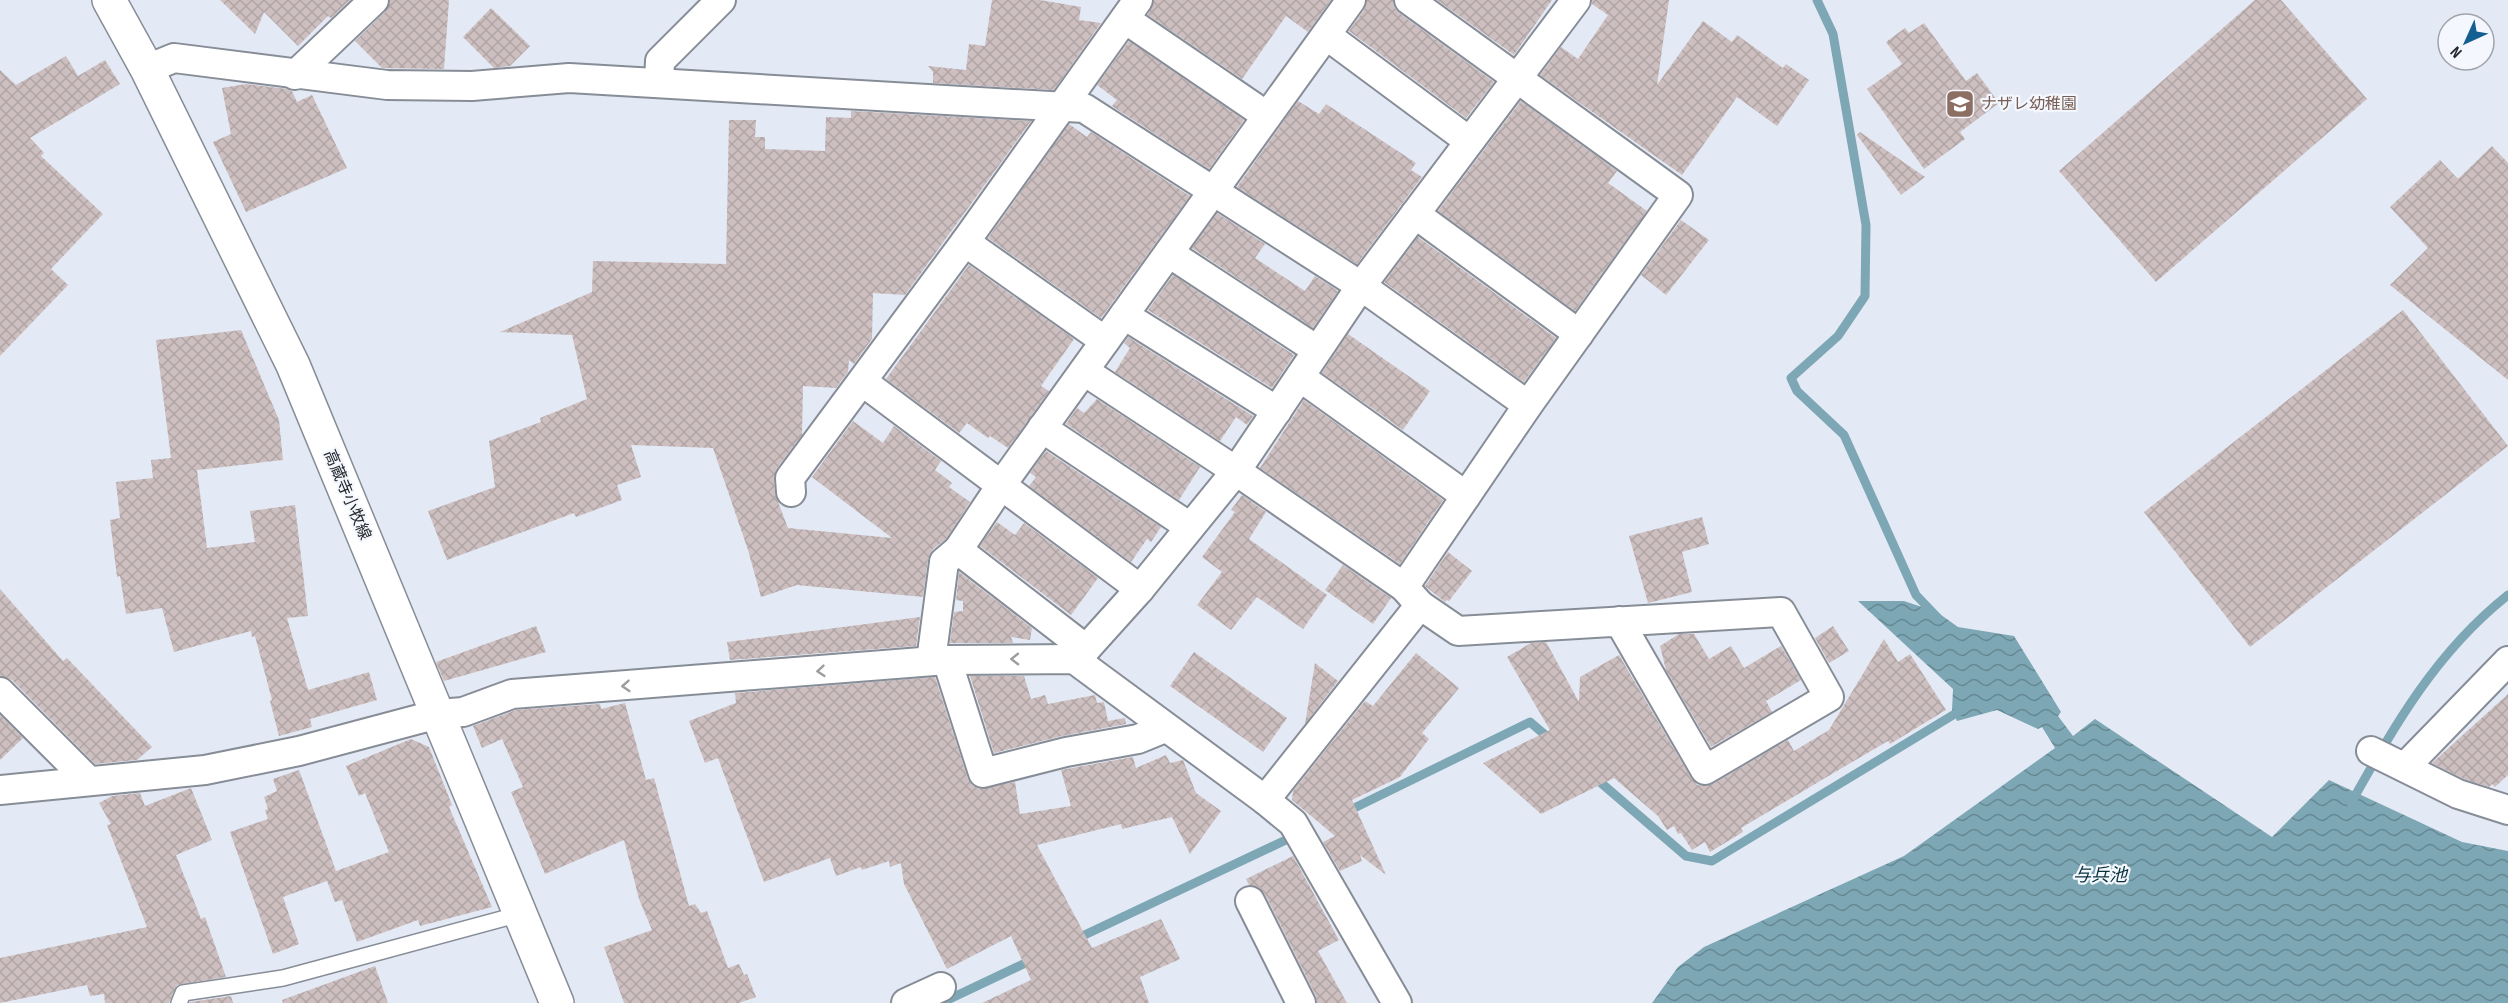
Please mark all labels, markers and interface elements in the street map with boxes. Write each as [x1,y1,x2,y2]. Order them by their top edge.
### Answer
north arrow [2436,12,2496,72]
text: N [2447,42,2466,61]
school or university icon: ナザレ幼稚園 [1944,88,1976,120]
place label: ナザレ幼稚園 [1981,95,2077,114]
street label: 高蔵寺小牧線 [319,447,375,543]
one-way arrow [1011,653,1020,665]
one-way arrow [816,664,825,677]
one-way arrow [622,679,631,692]
water label: 与兵池 [2073,865,2129,886]

